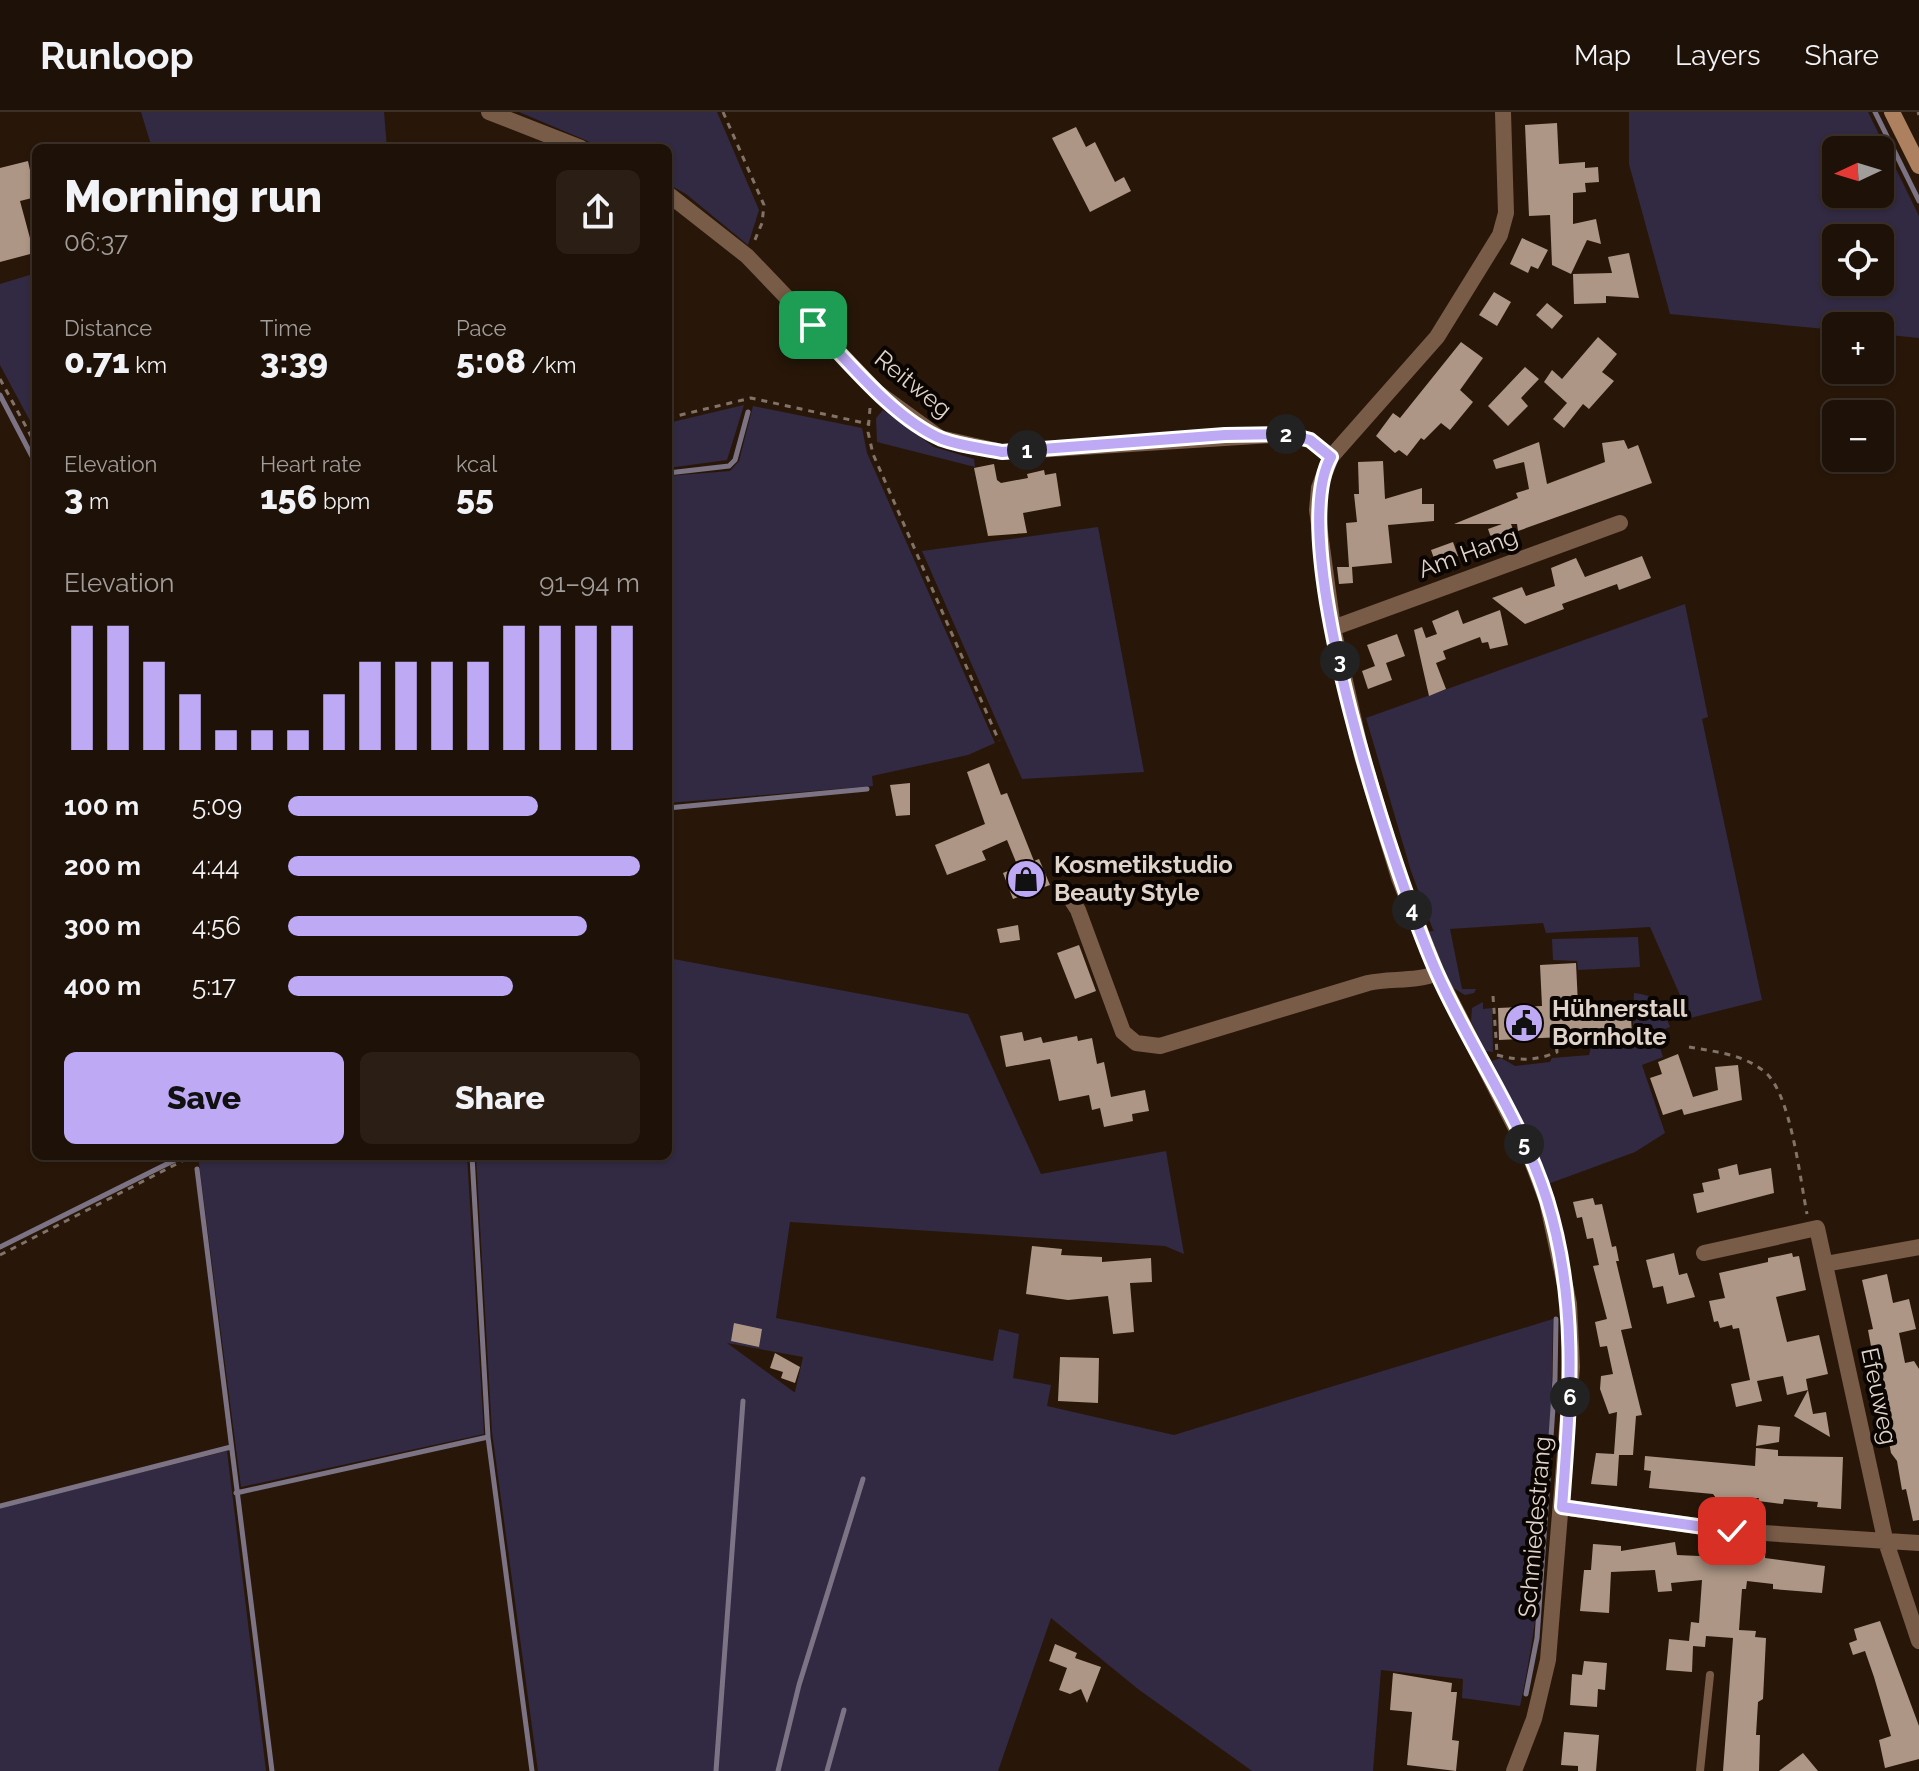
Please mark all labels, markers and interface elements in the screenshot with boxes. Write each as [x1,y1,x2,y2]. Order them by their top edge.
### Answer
text: Runloop [40,33,194,78]
text: Map [1574,39,1631,72]
text: Layers [1675,39,1761,72]
text: Share [1805,39,1879,72]
north arrow [1822,136,1894,208]
map controls [1822,136,1894,472]
button: share [556,170,640,254]
text: Morning run [64,171,322,222]
button: locate [1822,224,1894,296]
text: 06:37 [64,227,128,257]
pin [779,291,847,359]
icon: arrive [791,303,835,347]
button: + [1822,312,1894,384]
text: Distance [64,315,152,341]
text: Time [260,315,311,341]
text: Pace [456,315,506,341]
text: 0.71 [64,341,130,381]
text: 3:39 [260,341,328,381]
text: 5:08 [456,341,526,381]
street label: Reitweg [869,344,958,423]
text: km [130,352,167,378]
text: /km [526,352,577,378]
button: − [1822,400,1894,472]
pin: 2 [1266,414,1306,454]
text: 2 [1280,421,1292,447]
pin: 1 [1007,430,1047,470]
text: 1 [1022,437,1032,463]
text: Elevation [64,451,157,477]
text: Heart rate [260,451,361,477]
text: kcal [456,451,497,477]
text: 3 [64,477,83,517]
text: 156 [260,477,317,517]
text: 55 [456,477,494,517]
text: m [83,488,109,514]
text: bpm [317,488,370,514]
street label: Am Hang [1414,521,1522,584]
text: Elevation [64,568,174,598]
text: 91–94 m [539,568,640,598]
pin: 3 [1320,641,1360,681]
text: 3 [1334,648,1346,674]
text: 100 m [64,791,139,821]
text: 5:09 [192,791,242,821]
place label: Kosmetikstudio Beauty Style [1054,850,1233,907]
text: 200 m [64,851,141,881]
text: 4:44 [192,851,239,881]
shop icon: Kosmetikstudio Beauty Style [1005,858,1047,900]
pin: 4 [1392,890,1432,930]
text: 4 [1406,897,1418,923]
text: 300 m [64,911,141,941]
text: 4:56 [192,911,241,941]
text: 400 m [64,971,141,1001]
text: 5:17 [192,971,236,1001]
place label: Hühnerstall Bornholte [1552,994,1688,1051]
public building icon: Hühnerstall Bornholte [1503,1002,1545,1044]
button: Save [64,1052,344,1144]
button: Share [360,1052,640,1144]
pin: 5 [1504,1124,1544,1164]
text: 5 [1518,1131,1530,1157]
street label: Efeuweg [1855,1345,1904,1447]
pin: 6 [1550,1377,1590,1417]
text: 6 [1563,1384,1577,1410]
street label: Schmiedestrang [1512,1435,1557,1619]
pin [1698,1497,1766,1565]
icon: check [1710,1509,1754,1553]

